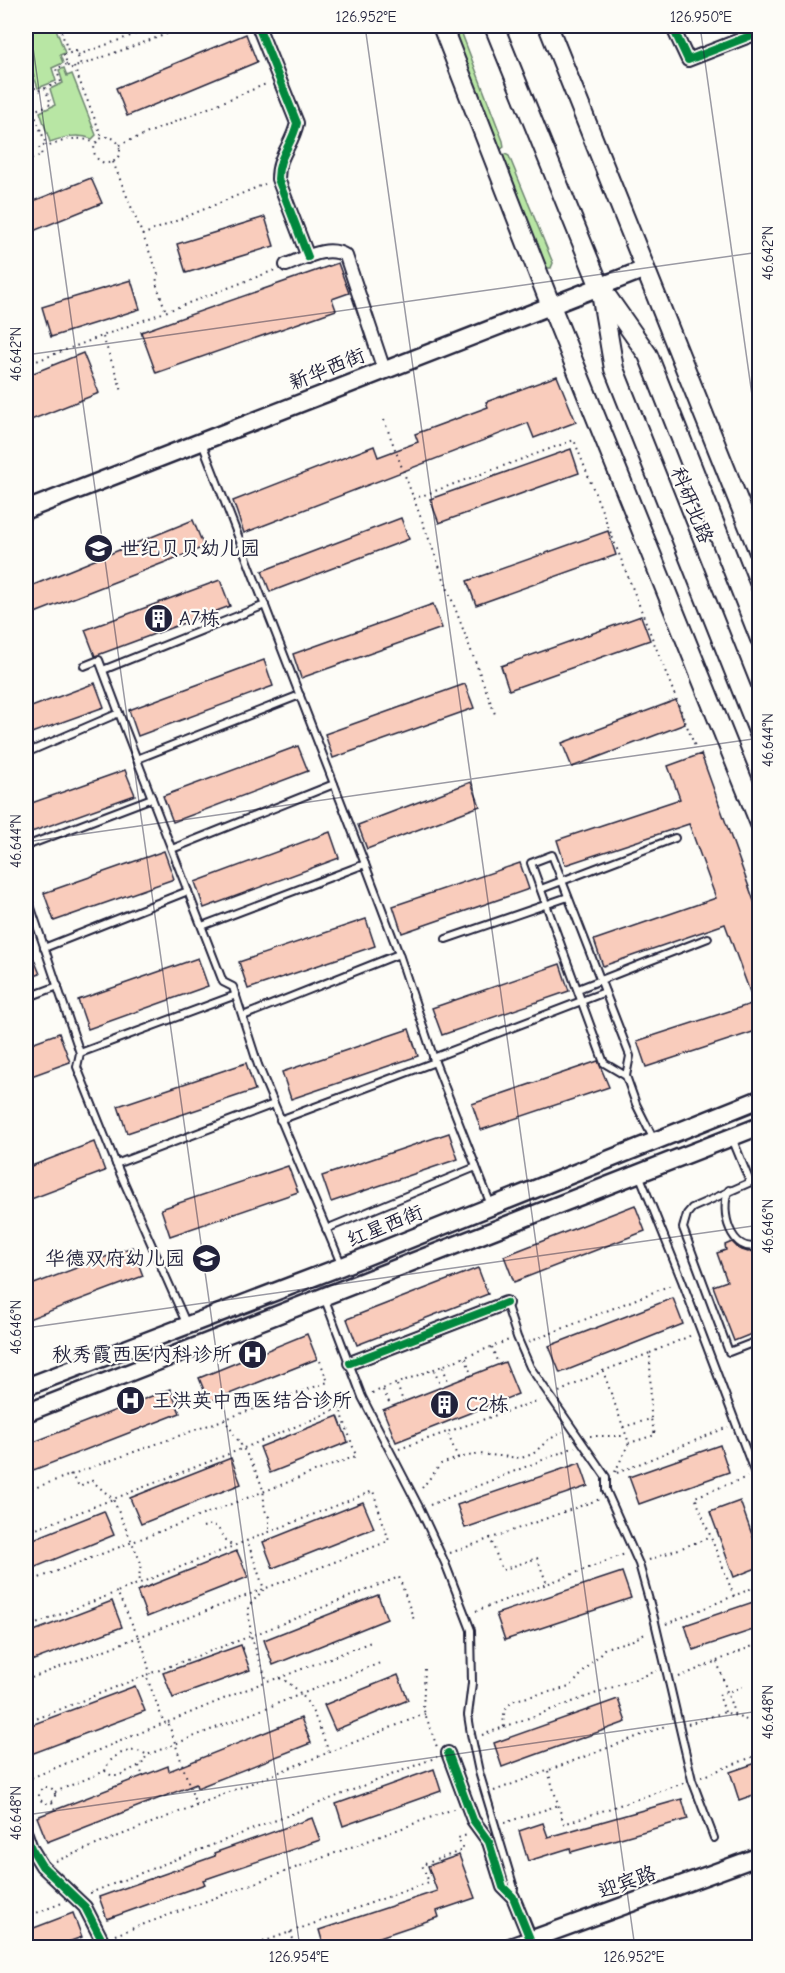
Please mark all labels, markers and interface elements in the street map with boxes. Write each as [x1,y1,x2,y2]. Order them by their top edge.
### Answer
text: 126.952°E [336,8,396,26]
text: 126.950°E [670,8,732,26]
text: 46.642°N [759,226,777,280]
text: 46.642°N [7,327,25,381]
street label: 新华西街 [286,343,368,395]
street label: 科研北路 [666,464,718,547]
school or university icon: 世纪贝贝幼儿园 [83,532,115,564]
place label: 世纪贝贝幼儿园 [120,537,260,560]
building icon: A7栋 [142,602,174,634]
place label: A7栋 [179,607,220,630]
text: 46.644°N [759,713,777,767]
text: 46.644°N [7,814,25,868]
text: 46.646°N [759,1199,777,1253]
street label: 红星西街 [344,1200,426,1252]
school or university icon: 华德双府幼儿园 [190,1242,222,1274]
place label: 华德双府幼儿园 [45,1247,185,1270]
text: 46.646°N [7,1300,25,1354]
hospital icon: 秋秀霞西医内科诊所 [237,1338,269,1370]
place label: 秋秀霞西医内科诊所 [52,1343,232,1366]
hospital icon: 王洪英中西医结合诊所 [115,1384,147,1416]
building icon: C2栋 [429,1388,461,1420]
place label: 王洪英中西医结合诊所 [152,1389,352,1412]
place label: C2栋 [466,1393,509,1416]
text: 46.648°N [759,1685,777,1739]
text: 46.648°N [7,1786,25,1840]
street label: 迎宾路 [595,1861,660,1903]
text: 126.954°E [269,1948,329,1966]
text: 126.952°E [604,1948,664,1966]

